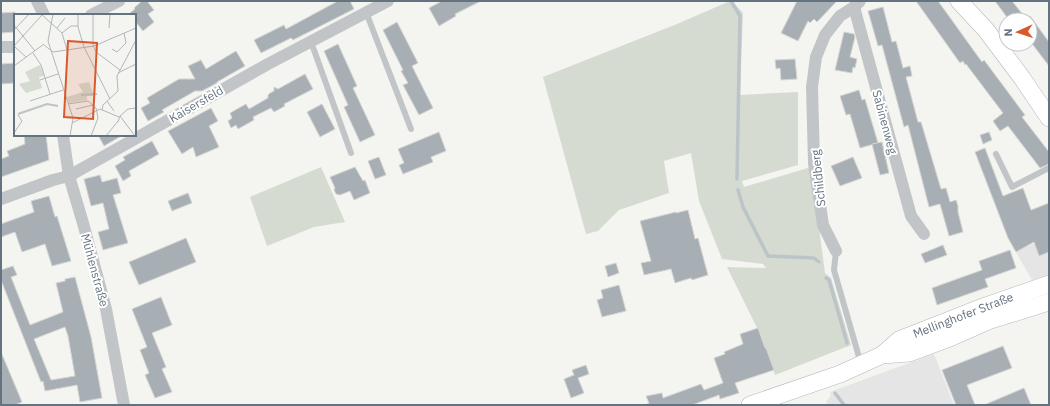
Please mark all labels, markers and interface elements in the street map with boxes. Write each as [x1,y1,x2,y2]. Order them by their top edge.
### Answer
north arrow [998,12,1038,52]
inset map [14,14,136,136]
text: N [1001,28,1015,37]
street label: Kaisersfeld [166,82,226,126]
street label: Sabinenweg [869,88,901,156]
street label: Schildberg [807,148,828,207]
street label: Mühlenstraße [78,232,112,309]
street label: Mellinghofer Straße [911,289,1016,341]

